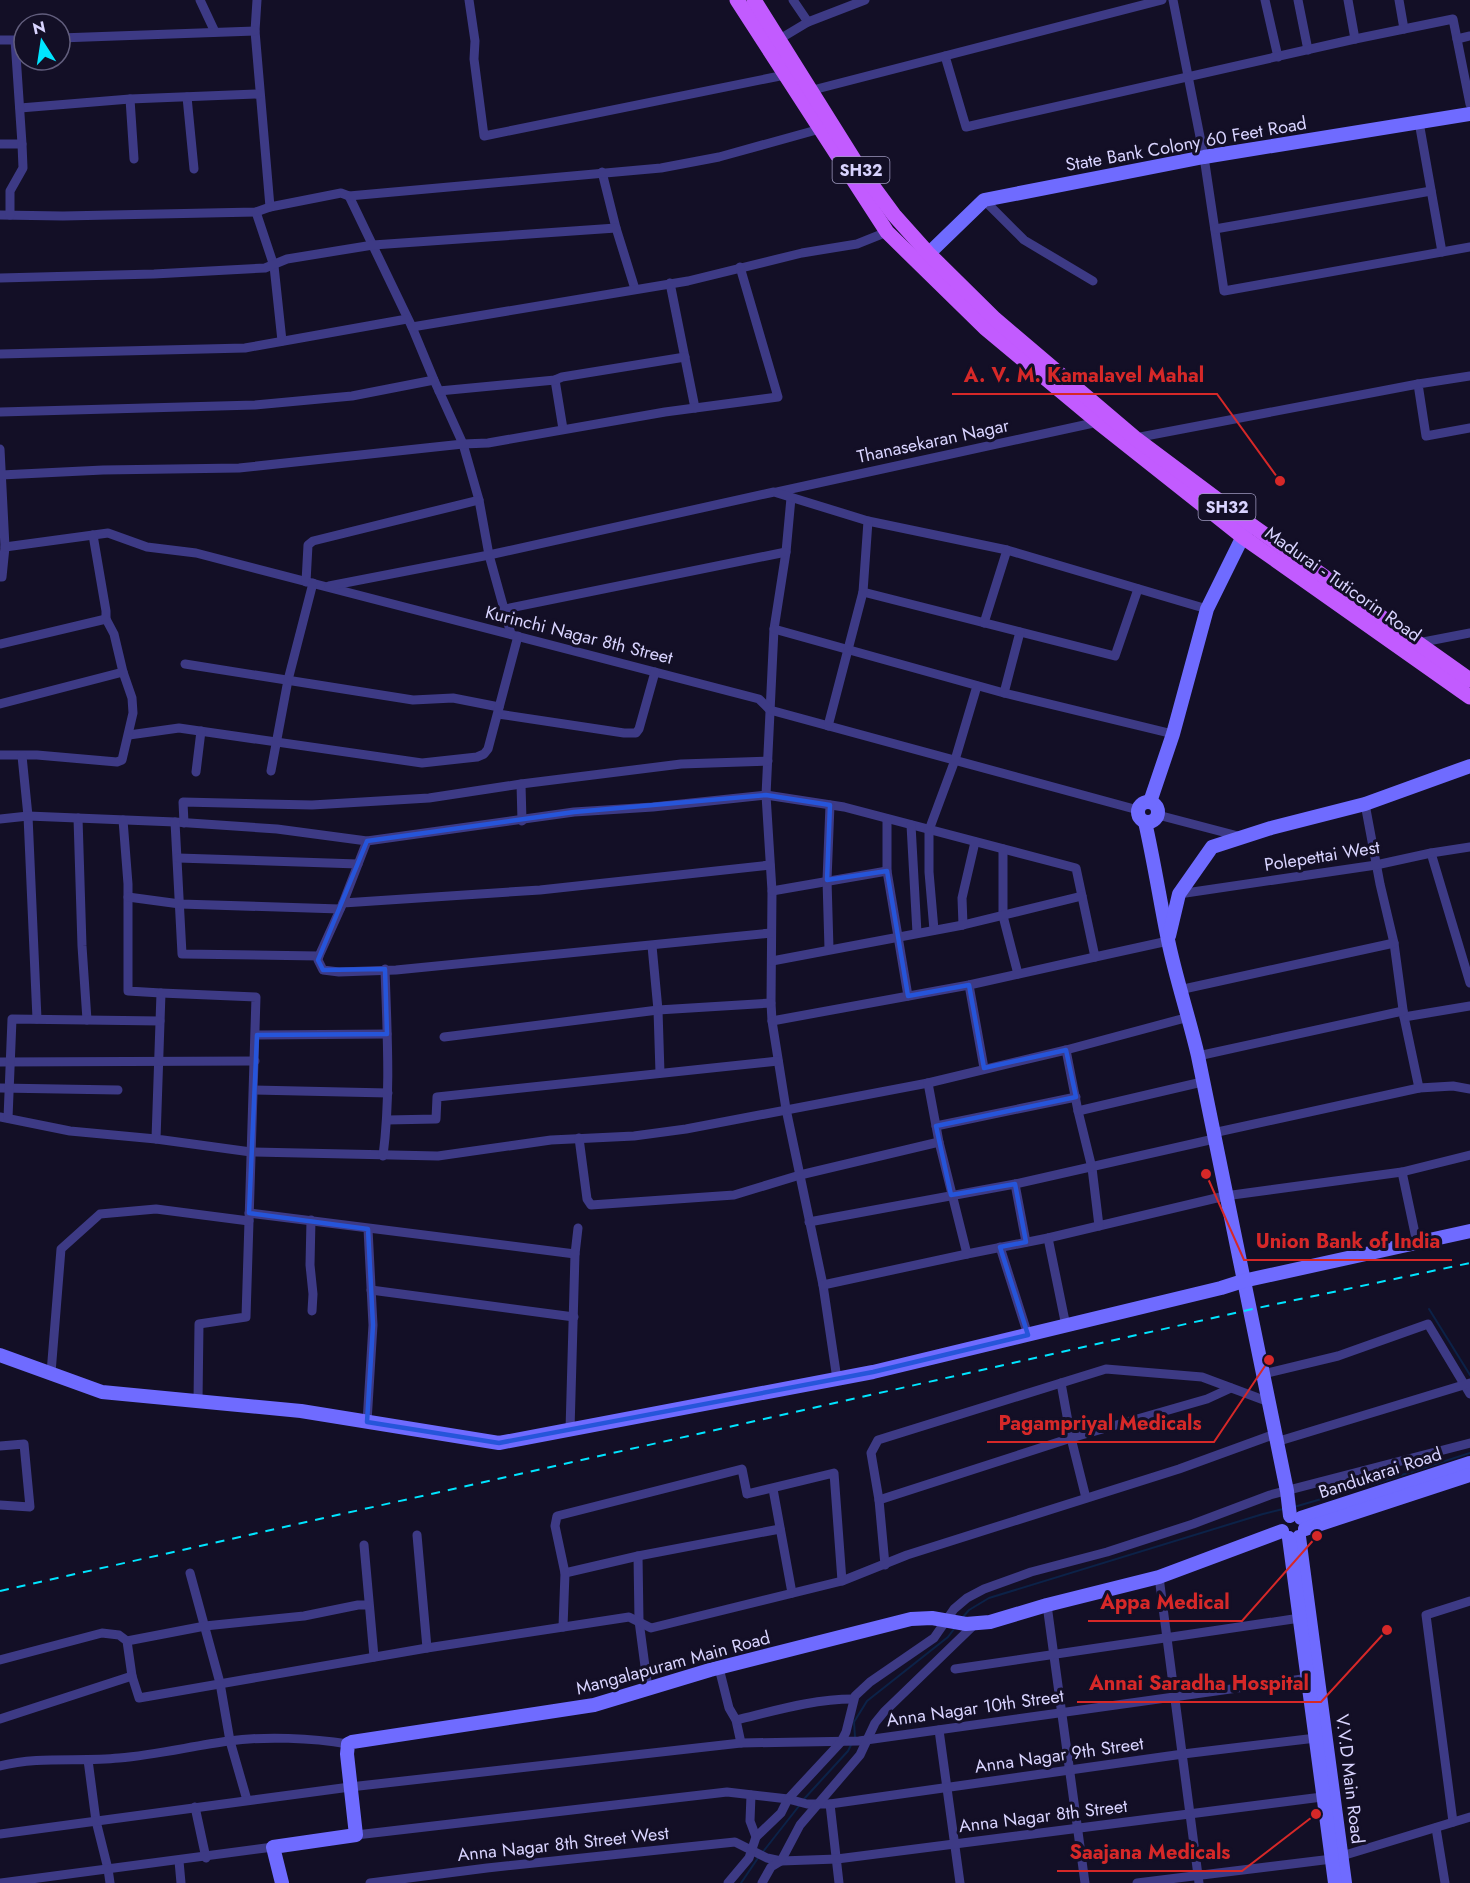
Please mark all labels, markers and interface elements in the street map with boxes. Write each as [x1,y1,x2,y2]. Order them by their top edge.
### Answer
north arrow [12,12,72,72]
text: N [30,15,48,40]
street label: State Bank Colony 60 Feet Road [1063,110,1309,178]
road number: SH32 [832,157,890,183]
callout: A. V. M. Kamalavel Mahal [952,356,1217,394]
text: A. V. M. Kamalavel Mahal [963,361,1204,390]
street label: Thanasekaran Nagar [854,412,1012,470]
road number: SH32 [1198,494,1256,520]
street label: Madurai - Tuticorin Road [1260,520,1426,648]
street label: Kurinchi Nagar 8th Street [482,599,676,671]
street label: Polepettai West [1262,834,1382,878]
callout: Union Bank of India [1244,1222,1452,1260]
text: Union Bank of India [1256,1227,1440,1256]
callout: Pagampriyal Medicals [987,1404,1214,1442]
text: Pagampriyal Medicals [998,1409,1202,1438]
street label: Bandukarai Road [1315,1441,1445,1505]
callout: Appa Medical [1088,1583,1242,1621]
text: Appa Medical [1099,1588,1230,1617]
street label: Mangalapuram Main Road [573,1625,773,1701]
callout: Annai Saradha Hospital [1077,1664,1321,1702]
text: Annai Saradha Hospital [1088,1669,1309,1698]
street label: Anna Nagar 10th Street [885,1683,1066,1733]
street label: V.V.D Main Road [1329,1713,1371,1845]
street label: Anna Nagar 9th Street [973,1730,1146,1780]
street label: Anna Nagar 8th Street [957,1793,1130,1839]
street label: Anna Nagar 8th Street West [456,1820,671,1868]
callout: Saajana Medicals [1057,1833,1242,1871]
text: Saajana Medicals [1070,1838,1230,1867]

